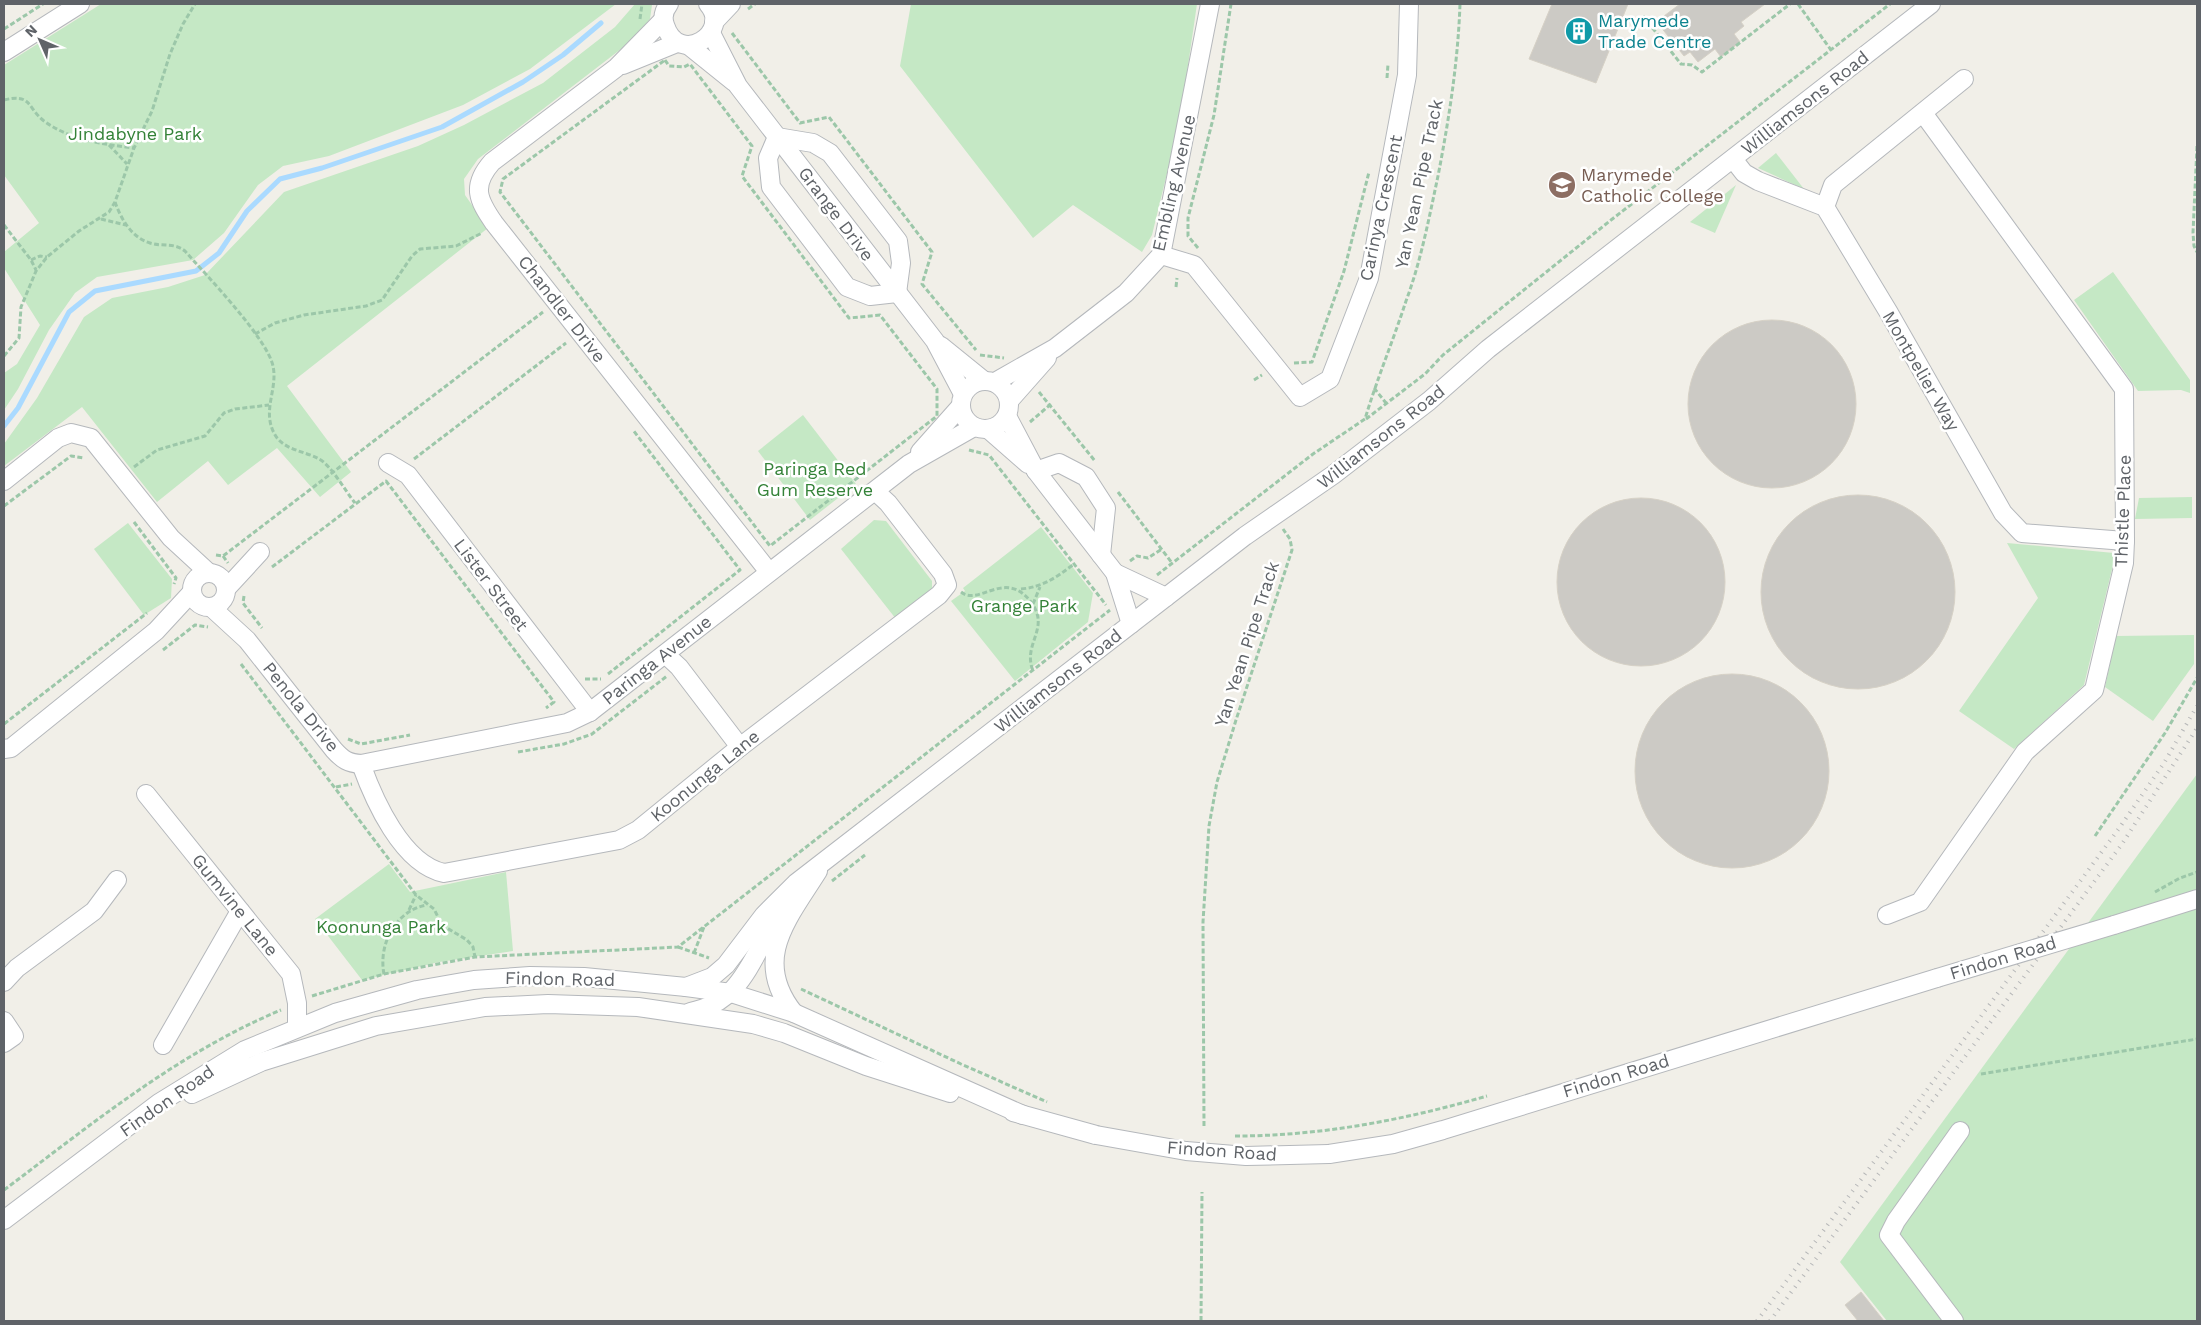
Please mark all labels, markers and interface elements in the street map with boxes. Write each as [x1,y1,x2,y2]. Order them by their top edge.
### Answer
place label: Marymede Trade Centre [1598,10,1711,52]
north arrow [15,15,65,65]
building icon: Marymede Trade Centre [1564,16,1594,46]
text: N [21,21,40,40]
street label: Williamsons Road [1737,46,1873,159]
street label: Yan Yean Pipe Track [1390,97,1447,270]
street label: Embling Avenue [1148,112,1199,253]
park label: Jindabyne Park [68,123,202,144]
street label: Carinya Crescent [1355,132,1406,283]
street label: Grange Drive [794,163,879,265]
place label: Marymede Catholic College [1581,164,1724,206]
school or university icon: Marymede Catholic College [1547,170,1577,200]
street label: Chandler Drive [514,251,611,366]
street label: Montpelier Way [1879,307,1965,435]
street label: Williamsons Road [1313,380,1449,493]
street label: Thistle Place [2110,454,2135,568]
park label: Paringa Red Gum Reserve [757,458,873,500]
street label: Lister Street [450,534,533,635]
street label: Yan Yean Pipe Track [1210,559,1283,729]
park label: Grange Park [971,595,1077,616]
street label: Paringa Avenue [598,610,716,709]
street label: Williamsons Road [990,624,1126,737]
street label: Penola Drive [259,658,344,756]
street label: Koonunga Lane [646,725,763,826]
street label: Gumvine Lane [188,849,283,960]
park label: Koonunga Park [316,916,446,937]
street label: Findon Road [1947,931,2059,984]
street label: Findon Road [505,967,615,990]
street label: Findon Road [1560,1049,1672,1102]
street label: Findon Road [116,1060,218,1141]
street label: Findon Road [1166,1136,1278,1165]

